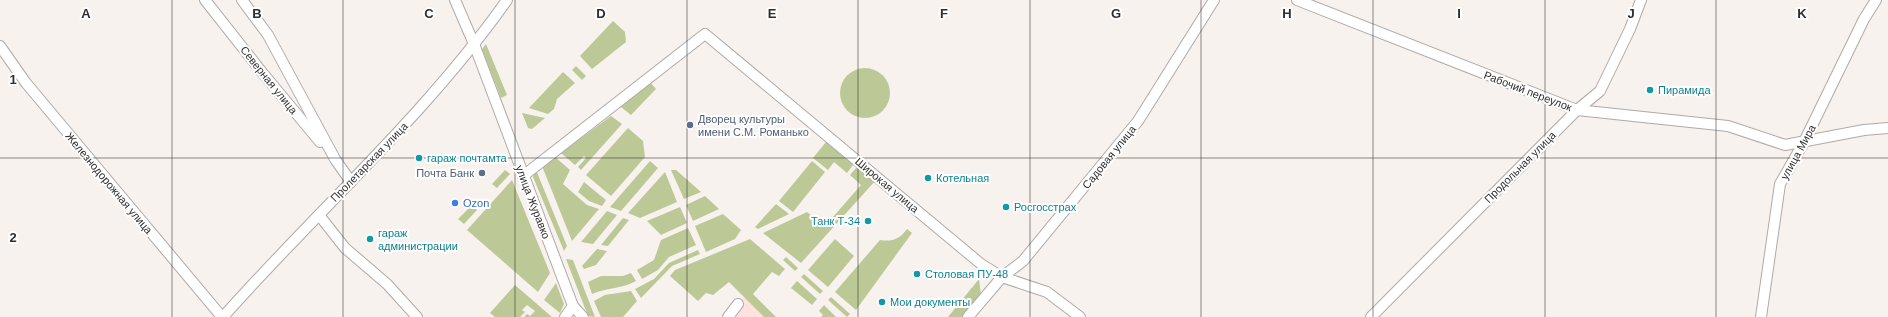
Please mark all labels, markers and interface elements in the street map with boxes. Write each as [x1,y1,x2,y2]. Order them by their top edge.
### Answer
text: A [81,6,91,21]
text: B [252,6,262,21]
text: C [424,6,434,21]
text: D [596,6,606,21]
text: E [768,6,777,21]
text: F [940,6,948,21]
text: G [1111,6,1121,21]
text: H [1282,6,1292,21]
text: I [1457,6,1461,21]
text: J [1627,6,1635,21]
text: K [1797,6,1807,21]
street label: Северная улица [238,44,300,117]
street label: Рабочий переулок [1482,69,1574,113]
text: 1 [9,72,17,87]
place label: Пирамида [1658,84,1711,96]
marker: Пирамида [1645,85,1655,95]
place label: Дворец культуры имени С.М. Романько [698,113,809,138]
street label: Пролетарская улица [328,119,410,204]
marker: Дворец культуры имени С.М. Романько [685,120,695,130]
street label: Садовая улица [1080,122,1139,191]
street label: улица Мира [1778,122,1818,182]
street label: Продольная улица [1482,128,1559,205]
street label: Железнодорожная улица [63,130,155,237]
place label: гараж почтамта [427,152,508,164]
marker: гараж почтамта [414,153,424,163]
street label: Широкая улица [853,155,922,216]
street label: улица Журавко [513,164,553,240]
place label: Почта Банк [416,167,474,179]
marker: Почта Банк [477,168,487,178]
place label: Котельная [936,172,989,184]
marker: Котельная [923,173,933,183]
place label: Ozon [463,197,489,209]
marker: Ozon [450,198,460,208]
place label: Росгосстрах [1014,201,1077,213]
marker: Росгосстрах [1001,202,1011,212]
place label: Танк Т-34 [811,215,860,227]
marker: Танк Т-34 [863,216,873,226]
place label: гараж администрации [378,227,458,252]
text: 2 [9,230,17,245]
marker: гараж администрации [365,234,375,244]
place label: Столовая ПУ-48 [925,268,1008,280]
marker: Столовая ПУ-48 [912,269,922,279]
place label: Мои документы [890,296,970,308]
marker: Мои документы [877,297,887,307]

